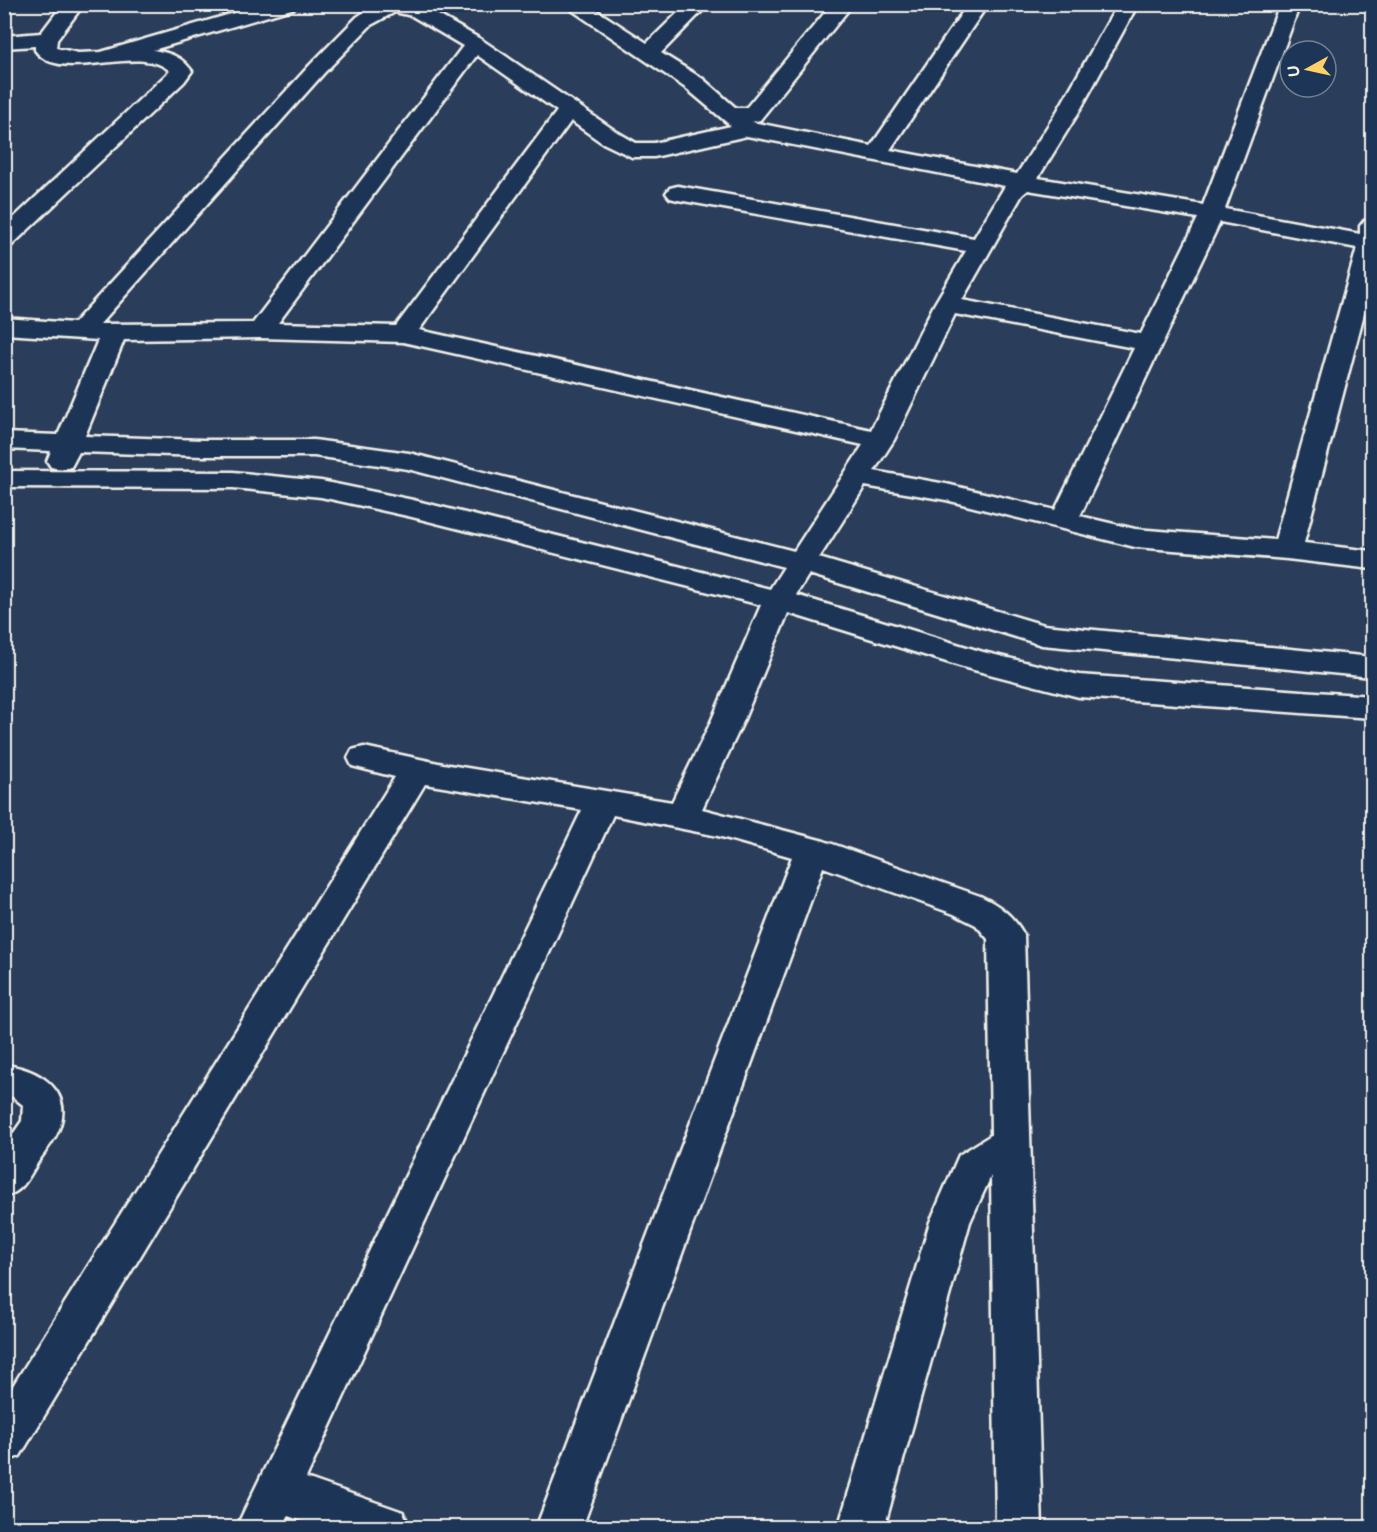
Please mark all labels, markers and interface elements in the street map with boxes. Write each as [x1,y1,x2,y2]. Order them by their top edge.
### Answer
north arrow [1278,39,1338,99]
text: U [1284,64,1305,78]

